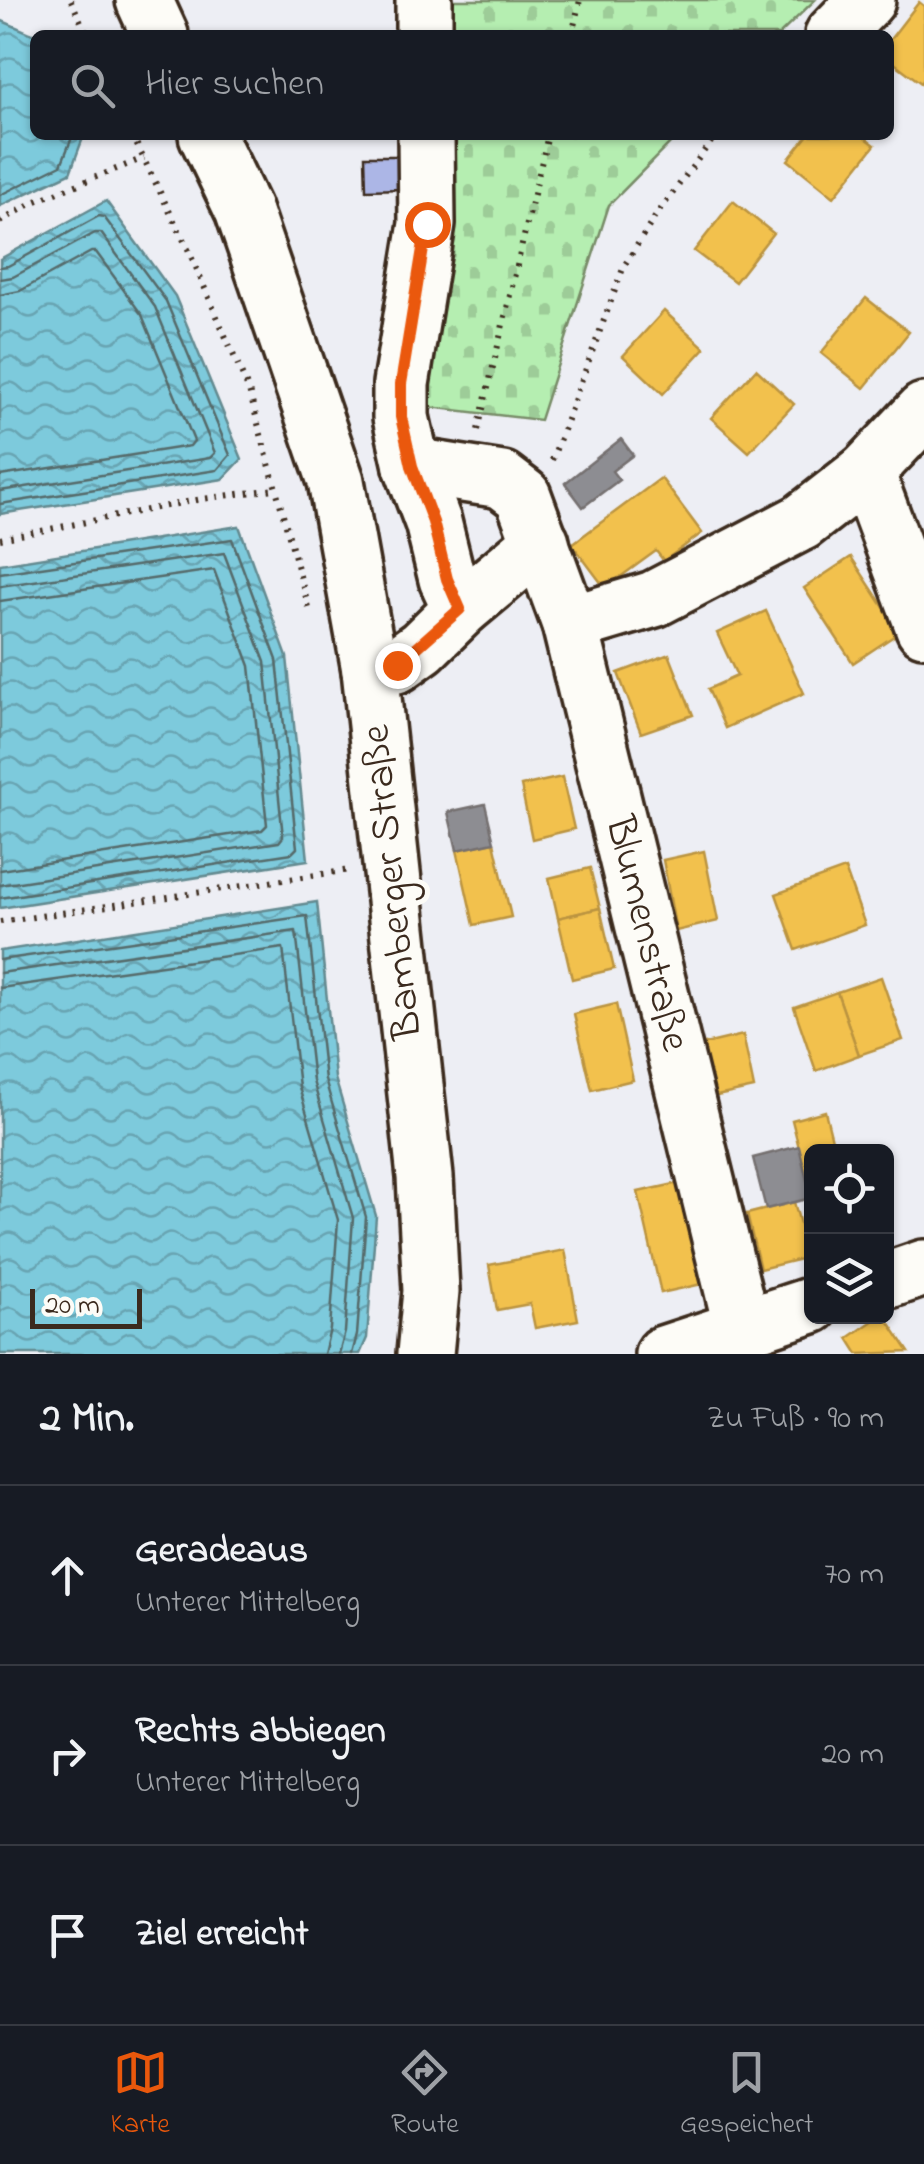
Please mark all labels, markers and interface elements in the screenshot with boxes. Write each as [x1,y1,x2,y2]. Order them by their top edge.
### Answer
search box [30,30,894,140]
text: Hier suchen [145,57,324,113]
icon: search [65,58,120,113]
route start [405,202,451,248]
route end [375,643,421,689]
street label: Bamberger Straße [346,721,440,1043]
street label: Blumenstraße [587,809,705,1058]
map controls [804,1144,894,1324]
button: locate [804,1144,894,1234]
button: layers [804,1234,894,1324]
scale bar [30,1284,142,1328]
text: 20 m [45,1286,100,1327]
text: 2 Min. [40,1389,134,1450]
text: Zu Fuß · 90 m [707,1396,884,1443]
text: Geradeaus [135,1524,308,1580]
icon: ahead [40,1548,95,1603]
text: 70 m [824,1552,884,1599]
text: Unterer Mittelberg [135,1580,360,1627]
text: Rechts abbiegen [135,1704,386,1760]
icon: right [40,1728,95,1783]
text: 20 m [821,1732,884,1779]
text: Unterer Mittelberg [135,1760,360,1807]
text: Ziel erreicht [135,1907,308,1963]
icon: arrive [40,1908,95,1963]
tab: Karte [111,2045,170,2146]
tab: Route [391,2045,459,2146]
tab: Gespeichert [680,2045,813,2146]

